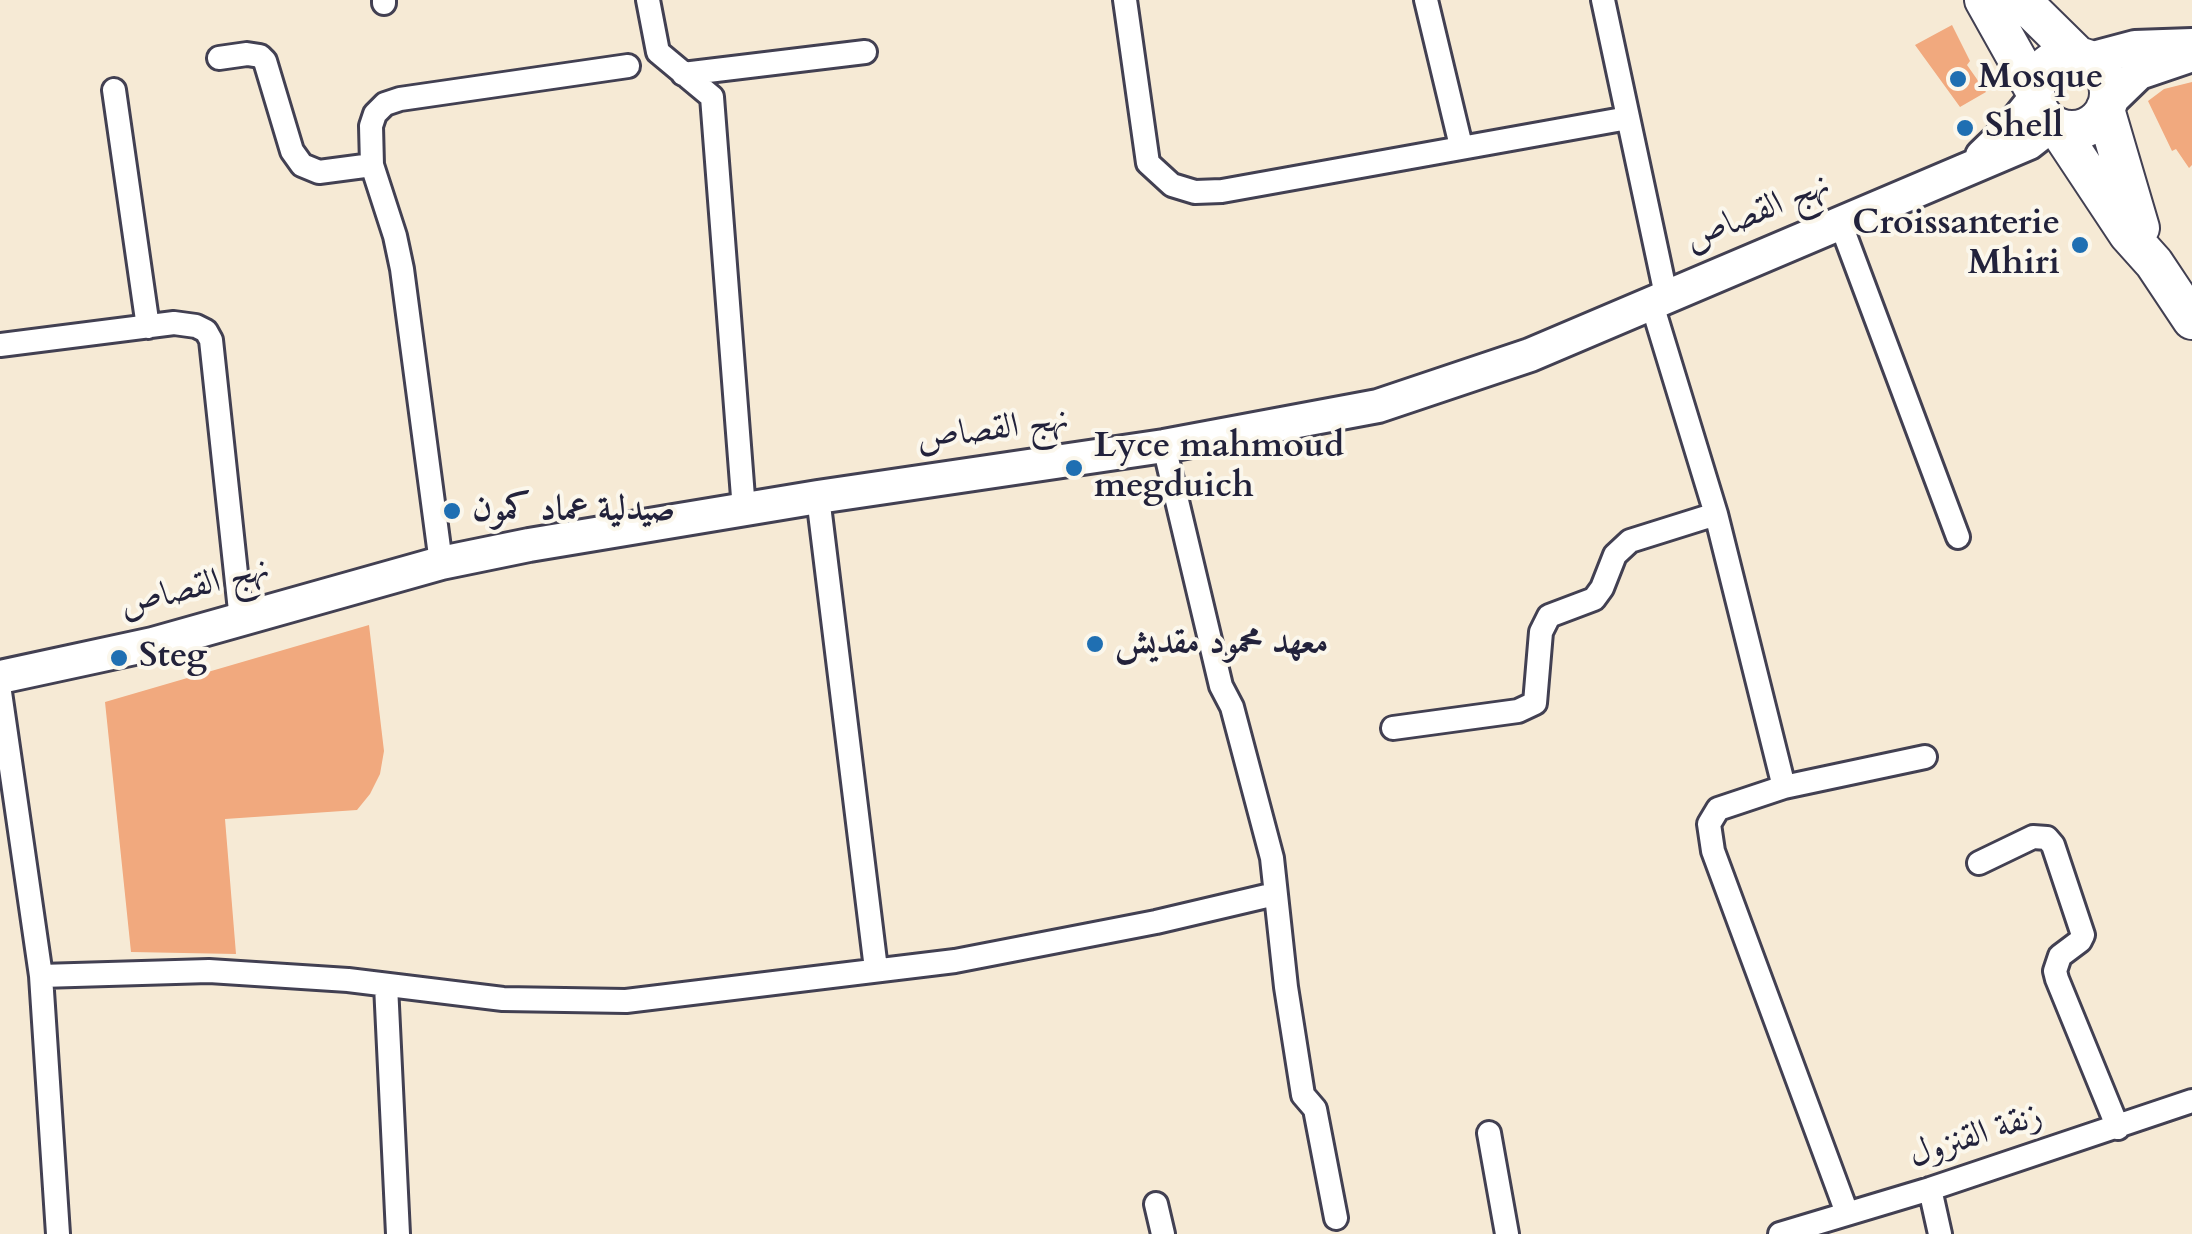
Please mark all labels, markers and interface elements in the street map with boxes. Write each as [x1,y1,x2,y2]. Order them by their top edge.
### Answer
place label: Mosque [1978,58,2103,100]
marker: Mosque [1947,68,1969,90]
place label: Shell [1985,107,2063,149]
marker: Shell [1954,117,1976,139]
street label: نهج القصاص [1679,165,1837,263]
place label: Croissanterie Mhiri [1852,204,2060,286]
marker: Croissanterie Mhiri [2069,234,2091,256]
street label: نهج القصاص [914,400,1072,462]
place label: Lyce mahmoud megduich [1094,427,1344,509]
marker: Lyce mahmoud megduich [1063,457,1085,479]
place label: صيدلية عماد كمون [472,490,675,532]
marker: صيدلية عماد كمون [441,500,463,522]
street label: نهج القصاص [116,549,274,629]
place label: معهد محمود مقديش [1115,623,1328,665]
marker: معهد محمود مقديش [1084,633,1106,655]
place label: Steg [139,637,207,679]
marker: Steg [108,647,130,669]
street label: زنقة القنزول [1904,1096,2048,1178]

